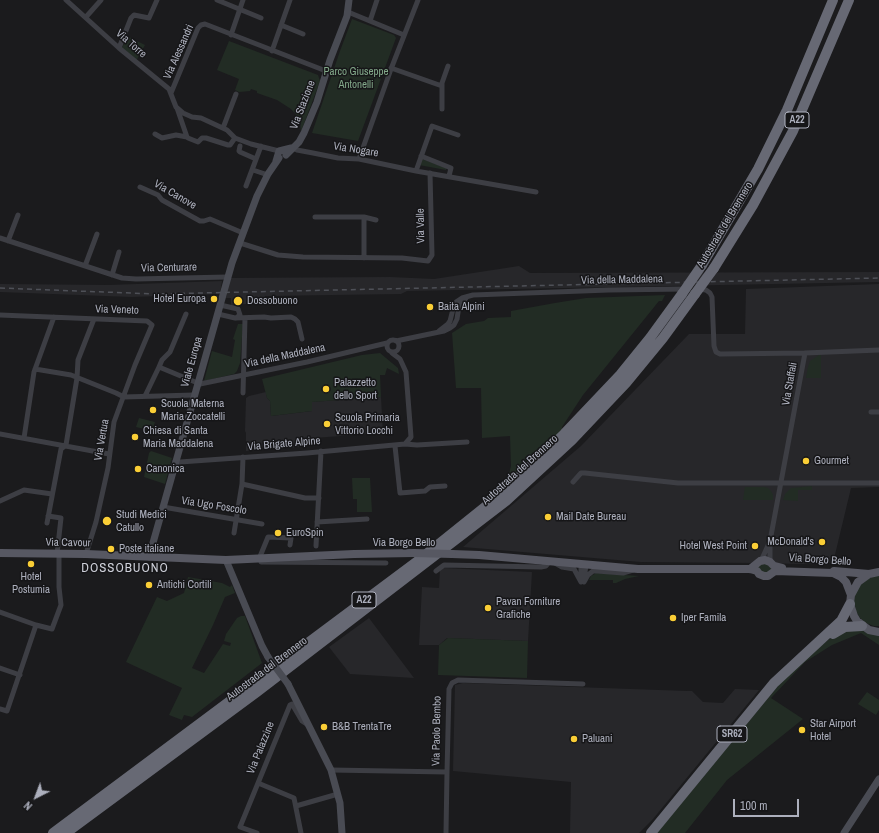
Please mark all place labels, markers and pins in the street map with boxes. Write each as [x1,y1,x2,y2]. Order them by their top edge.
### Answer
place label: Hotel Europa [153,292,206,306]
marker: Hotel Europa [209,294,219,304]
place label: Dossobuono [247,294,298,308]
marker: Dossobuono [232,295,244,307]
place label: Baita Alpini [438,300,485,314]
marker: Baita Alpini [425,302,435,312]
place label: Palazzetto dello Sport [334,376,377,402]
marker: Palazzetto dello Sport [321,384,331,394]
place label: Scuola Materna Maria Zoccatelli [161,397,225,423]
marker: Scuola Materna Maria Zoccatelli [148,405,158,415]
place label: Scuola Primaria Vittorio Locchi [335,411,400,437]
marker: Scuola Primaria Vittorio Locchi [322,419,332,429]
place label: Chiesa di Santa Maria Maddalena [143,424,213,450]
marker: Chiesa di Santa Maria Maddalena [130,432,140,442]
place label: Gourmet [814,454,849,468]
marker: Gourmet [801,456,811,466]
place label: Canonica [146,462,185,476]
marker: Canonica [133,464,143,474]
place label: Studi Medici Catullo [116,508,167,534]
place label: Mail Date Bureau [556,510,626,524]
marker: Mail Date Bureau [543,512,553,522]
marker: Studi Medici Catullo [101,515,113,527]
place label: EuroSpin [286,526,324,540]
marker: EuroSpin [273,528,283,538]
place label: McDonald's [767,535,814,549]
marker: McDonald's [817,537,827,547]
place label: Hotel West Point [679,539,747,553]
marker: Hotel West Point [750,541,760,551]
place label: Poste italiane [119,542,174,556]
marker: Poste italiane [106,544,116,554]
marker: Hotel Postumia [26,559,36,569]
place label: Hotel Postumia [12,570,50,596]
place label: Antichi Cortili [157,578,212,592]
marker: Antichi Cortili [144,580,154,590]
place label: Pavan Forniture Grafiche [496,595,560,621]
marker: Pavan Forniture Grafiche [483,603,493,613]
place label: Iper Famila [681,611,726,625]
marker: Iper Famila [668,613,678,623]
place label: Star Airport Hotel [810,717,856,743]
place label: B&B TrentaTre [332,720,391,734]
marker: B&B TrentaTre [319,722,329,732]
marker: Star Airport Hotel [797,725,807,735]
place label: Paluani [582,732,613,746]
marker: Paluani [569,734,579,744]

